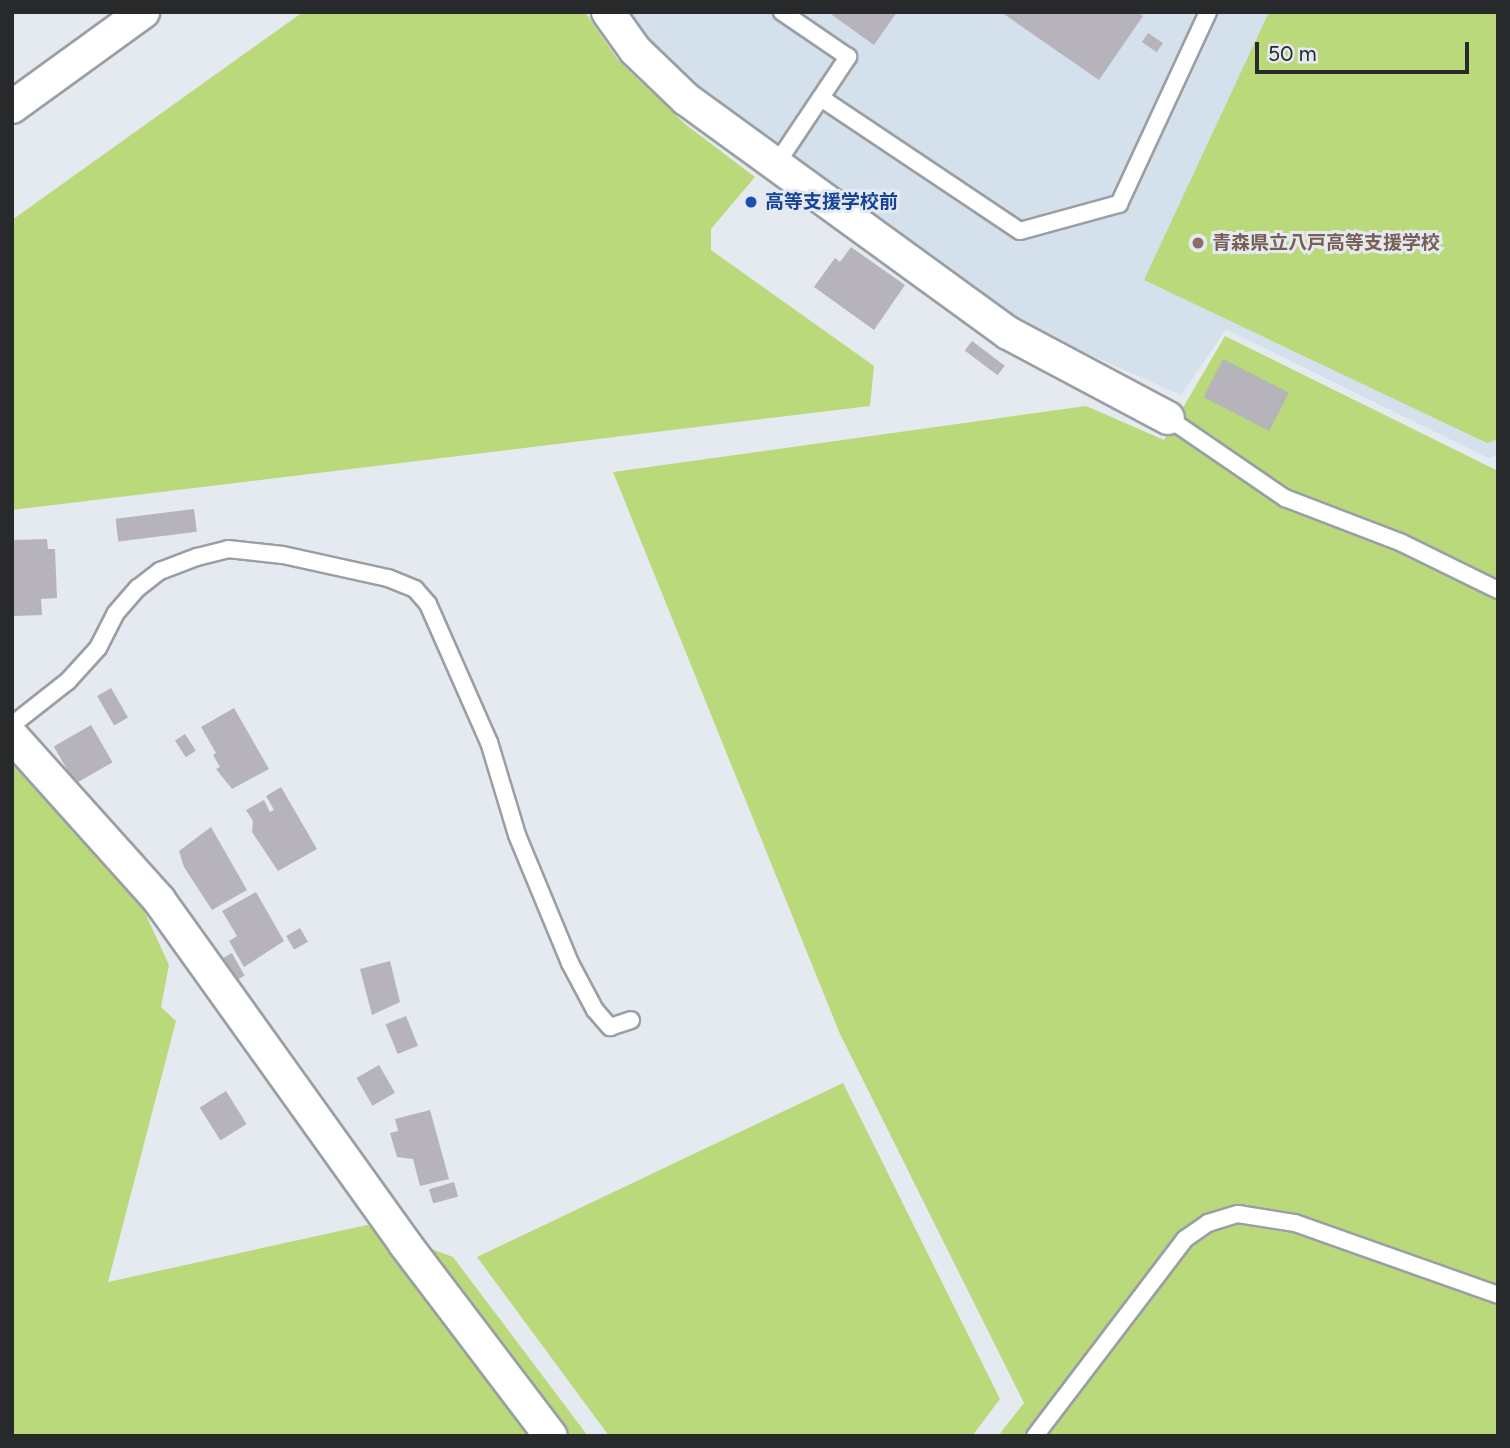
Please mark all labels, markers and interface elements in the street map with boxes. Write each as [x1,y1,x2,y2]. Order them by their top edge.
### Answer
scale bar [1258,28,1472,72]
text: 50 m [1268,41,1317,66]
place label: 高等支援学校前 [765,191,898,213]
marker: 高等支援学校前 [743,194,759,210]
place label: 青森県立八戸高等支援学校 [1212,232,1440,254]
marker: 青森県立八戸高等支援学校 [1190,235,1206,251]

